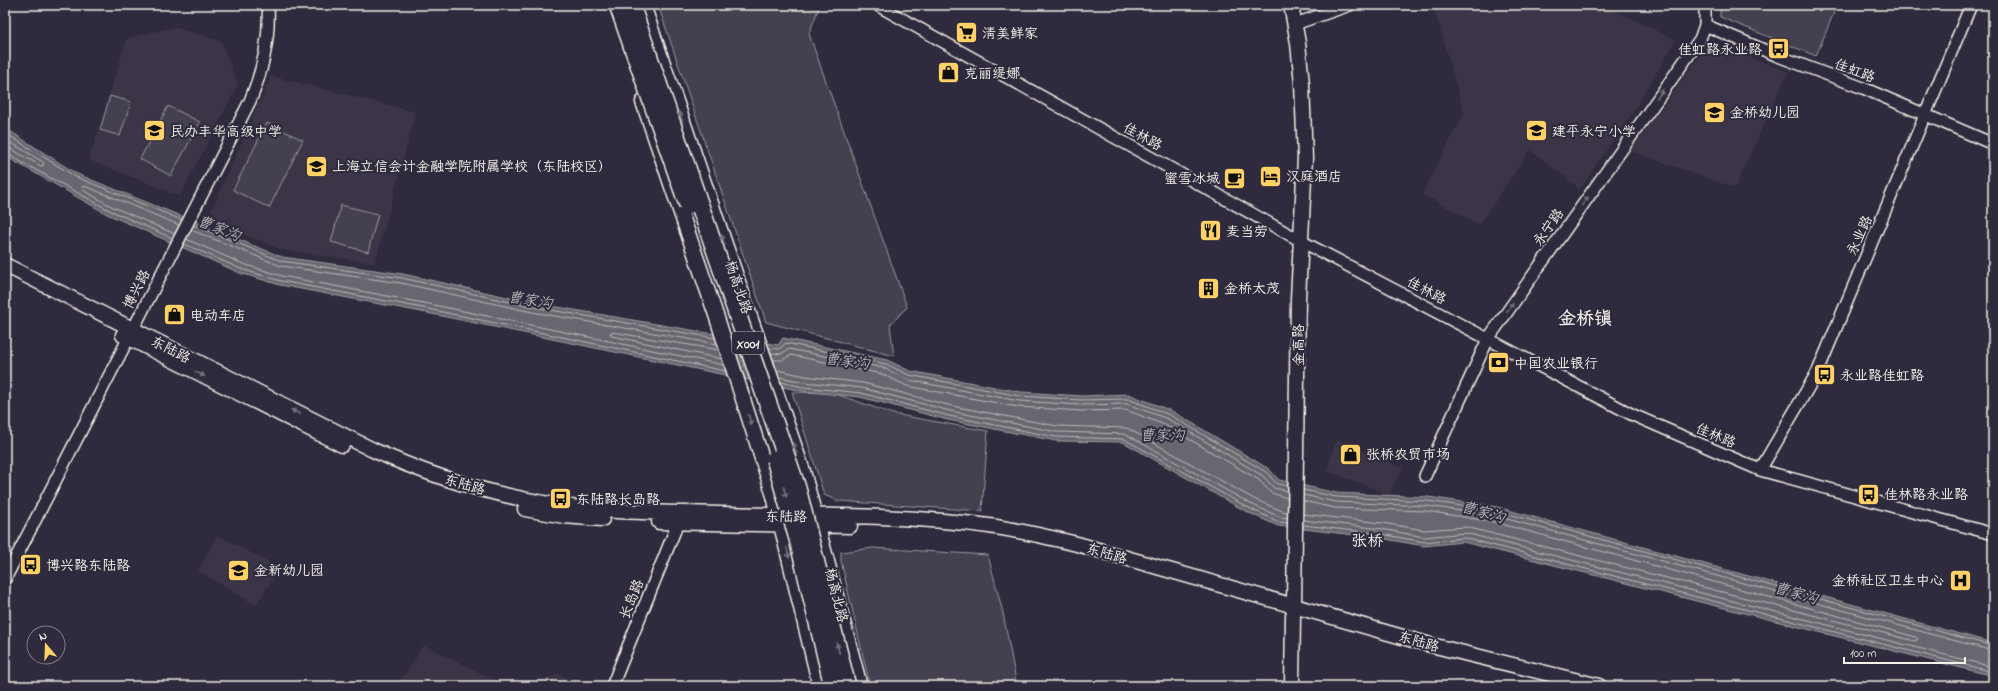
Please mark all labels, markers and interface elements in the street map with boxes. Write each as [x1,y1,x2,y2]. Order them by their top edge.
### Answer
supermarket icon: 清美鲜家 [953,20,979,46]
place label: 清美鲜家 [982,24,1038,45]
bus stop icon: 佳虹路永业路 [1765,36,1791,62]
place label: 佳虹路永业路 [1678,40,1762,61]
street label: 佳虹路 [1831,54,1878,89]
shop icon: 克丽缇娜 [935,60,961,86]
place label: 克丽缇娜 [964,64,1020,85]
one-way arrow [1656,89,1664,100]
school or university icon: 金桥幼儿园 [1701,99,1727,125]
place label: 金桥幼儿园 [1730,103,1800,124]
one-way arrow [678,111,684,123]
school or university icon: 民办丰华高级中学 [142,118,168,144]
street label: 佳林路 [1119,118,1166,157]
school or university icon: 建平永宁小学 [1524,118,1550,144]
place label: 民办丰华高级中学 [170,122,282,143]
place label: 建平永宁小学 [1552,122,1636,143]
school or university icon: 上海立信会计金融学院附属学校（东陆校区） [303,153,329,179]
place label: 上海立信会计金融学院附属学校（东陆校区） [332,157,612,178]
hotel icon: 汉庭酒店 [1257,163,1283,189]
cafe icon: 蜜雪冰城 [1222,165,1248,191]
place label: 汉庭酒店 [1286,167,1342,188]
place label: 蜜雪冰城 [1164,169,1220,190]
one-way arrow [1581,195,1589,206]
street label: 永宁路 [1529,205,1570,251]
water label: 曹家沟 [194,210,245,248]
street label: 永业路 [1842,212,1879,259]
restaurant icon: 麦当劳 [1197,218,1223,244]
place label: 麦当劳 [1226,222,1268,243]
one-way arrow [720,234,726,246]
street label: 杨高北路 [719,258,757,317]
street label: 博兴路 [118,266,156,313]
street label: 佳林路 [1403,272,1450,310]
building icon: 金桥太茂 [1195,275,1221,301]
place label: 金桥太茂 [1224,279,1280,300]
water label: 曹家沟 [506,286,556,316]
shop icon: 电动车店 [162,302,188,328]
one-way arrow [1506,302,1514,312]
place label: 电动车店 [190,306,246,327]
district label: 金桥镇 [1558,307,1612,333]
street label: 金高路 [1289,324,1310,366]
street label: 东陆路 [147,331,194,369]
road number: X001 [732,332,764,354]
water label: 曹家沟 [823,348,873,376]
bank icon: 中国农业银行 [1485,350,1511,376]
place label: 中国农业银行 [1514,354,1598,375]
bus stop icon: 永业路佳虹路 [1811,362,1837,388]
place label: 永业路佳虹路 [1840,366,1924,387]
one-way arrow [194,371,206,377]
one-way arrow [291,408,302,415]
one-way arrow [748,414,754,426]
street label: 佳林路 [1692,419,1739,454]
water label: 曹家沟 [1139,425,1186,447]
one-way arrow [791,441,797,453]
shop icon: 张桥农贸市场 [1338,441,1364,467]
place label: 张桥农贸市场 [1366,445,1450,466]
street label: 东陆路 [442,470,488,501]
bus stop icon: 佳林路永业路 [1855,481,1881,507]
place label: 佳林路永业路 [1884,485,1968,506]
bus stop icon: 东陆路长岛路 [547,486,573,512]
one-way arrow [783,486,789,498]
place label: 东陆路长岛路 [576,490,660,511]
water label: 曹家沟 [1458,496,1509,530]
street label: 东陆路 [765,507,807,528]
district label: 张桥 [1351,530,1383,554]
street label: 东陆路 [1084,539,1130,570]
one-way arrow [786,547,792,559]
bus stop icon: 博兴路东陆路 [17,552,43,578]
place label: 博兴路东陆路 [46,556,130,577]
school or university icon: 金新幼儿园 [226,557,252,583]
place label: 金新幼儿园 [254,561,324,582]
street label: 杨高北路 [819,566,853,625]
hospital icon: 金桥社区卫生中心 [1947,567,1973,593]
place label: 金桥社区卫生中心 [1832,571,1944,592]
street label: 长岛路 [615,576,650,623]
water label: 曹家沟 [1771,577,1822,611]
north arrow [26,625,66,665]
street label: 东陆路 [1396,627,1442,658]
text: N [37,628,49,645]
scale bar [1844,639,1965,665]
one-way arrow [834,642,840,654]
text: 100 m [1850,645,1877,663]

